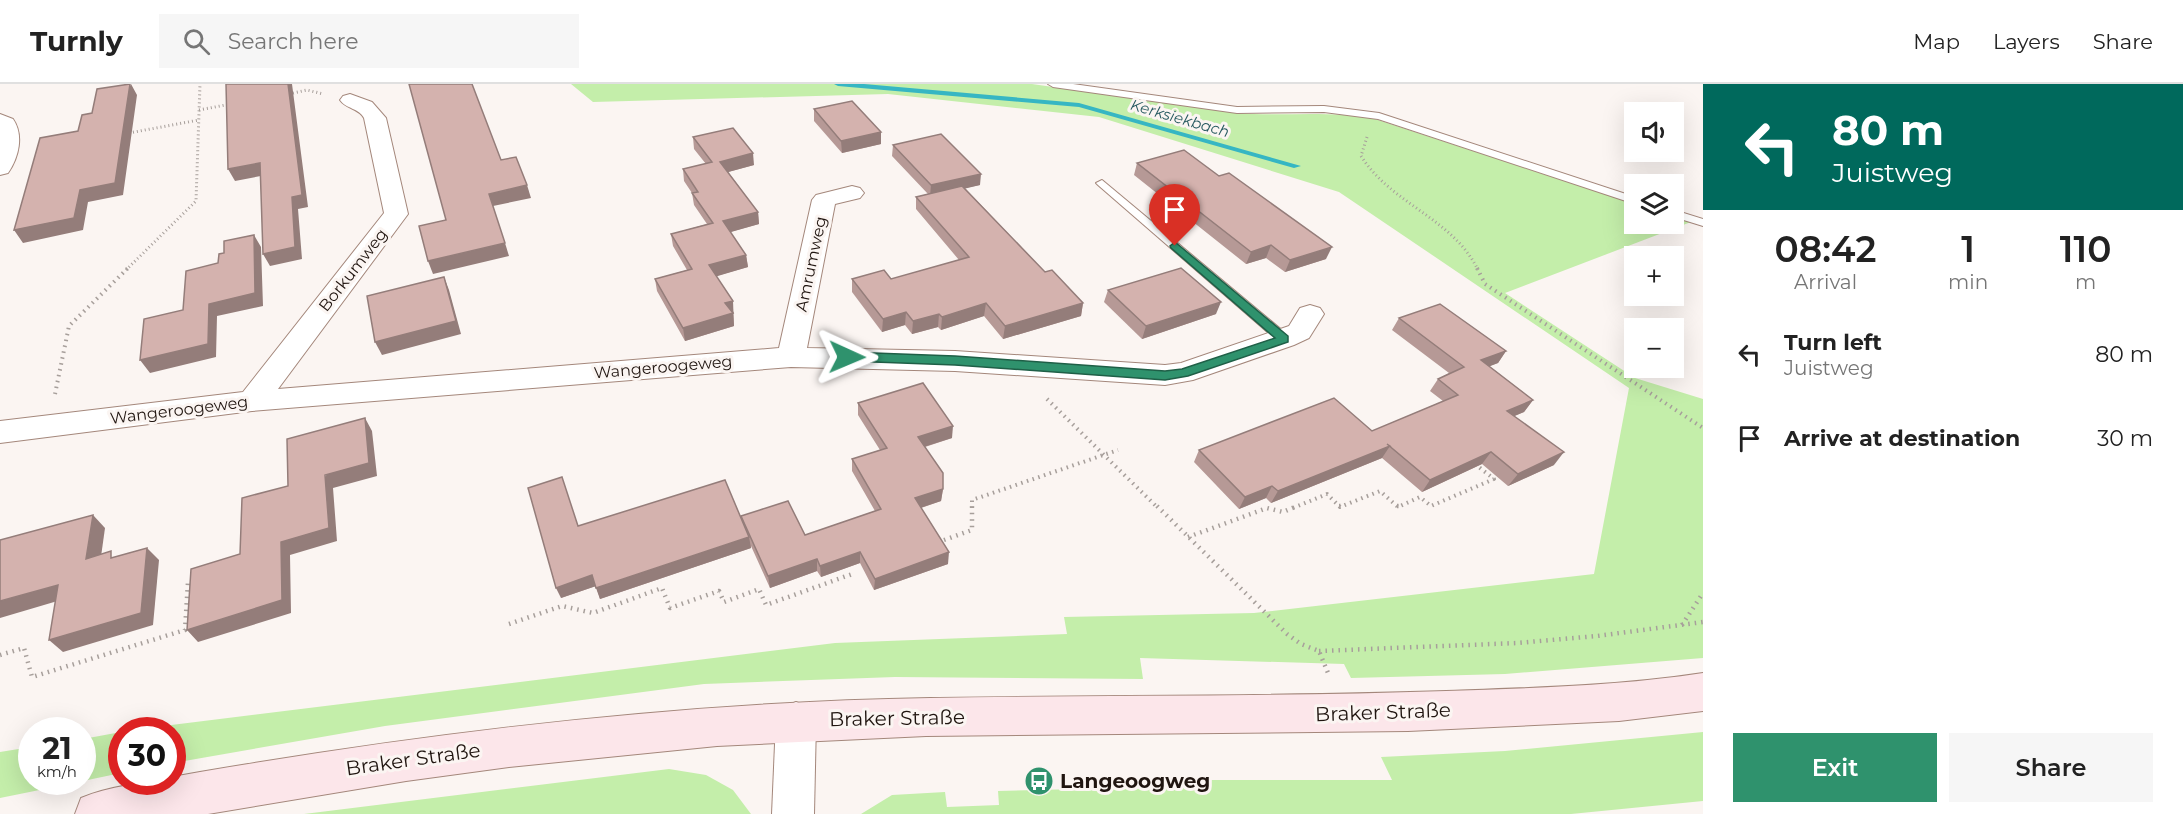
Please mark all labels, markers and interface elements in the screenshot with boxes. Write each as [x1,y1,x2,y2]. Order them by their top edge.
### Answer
search box [159,14,579,68]
text: Turnly [30,24,123,58]
icon: search [180,25,213,58]
text: Search here [228,28,359,55]
text: Map [1913,29,1960,54]
text: Layers [1993,29,2060,54]
text: Share [2093,29,2153,54]
water label: Kerksiekbach [1128,95,1232,141]
map controls [1624,102,1684,378]
button: sound [1624,102,1684,162]
text: 80 m [1832,104,1944,156]
icon: left [1733,108,1811,186]
text: Juistweg [1832,156,1953,189]
button: layers [1624,174,1684,234]
pin [1149,184,1200,246]
icon: arrive [1158,193,1191,226]
street label: Amrumweg [792,215,830,313]
street label: Borkumweg [315,225,391,315]
text: 08:42 [1775,227,1876,271]
text: 1 [1961,227,1975,271]
text: 110 [2060,227,2111,271]
button: + [1624,246,1684,306]
text: Arrival [1794,270,1857,294]
text: min [1948,270,1988,294]
text: m [2075,270,2096,294]
button: − [1624,318,1684,378]
position arrow [815,325,879,389]
text: Turn left [1784,329,1882,356]
icon: left [1733,338,1766,371]
text: 80 m [2095,341,2153,368]
street label: Wangeroogeweg [593,351,733,383]
text: Juistweg [1784,356,1874,380]
street label: Wangeroogeweg [109,392,249,428]
icon: arrive [1733,422,1766,455]
text: Arrive at destination [1784,425,2020,452]
text: 30 m [2097,425,2153,452]
street label: Braker Straße [1315,698,1451,726]
street label: Braker Straße [829,705,965,731]
speed limit sign: 30 [108,717,186,795]
text: 21 [42,730,72,767]
button: Exit [1733,733,1937,802]
button: Share [1949,733,2153,802]
street label: Braker Straße [344,738,482,780]
text: km/h [37,762,77,781]
bus stop icon: Langeoogweg [1023,765,1055,797]
place label: Langeoogweg [1060,769,1210,793]

